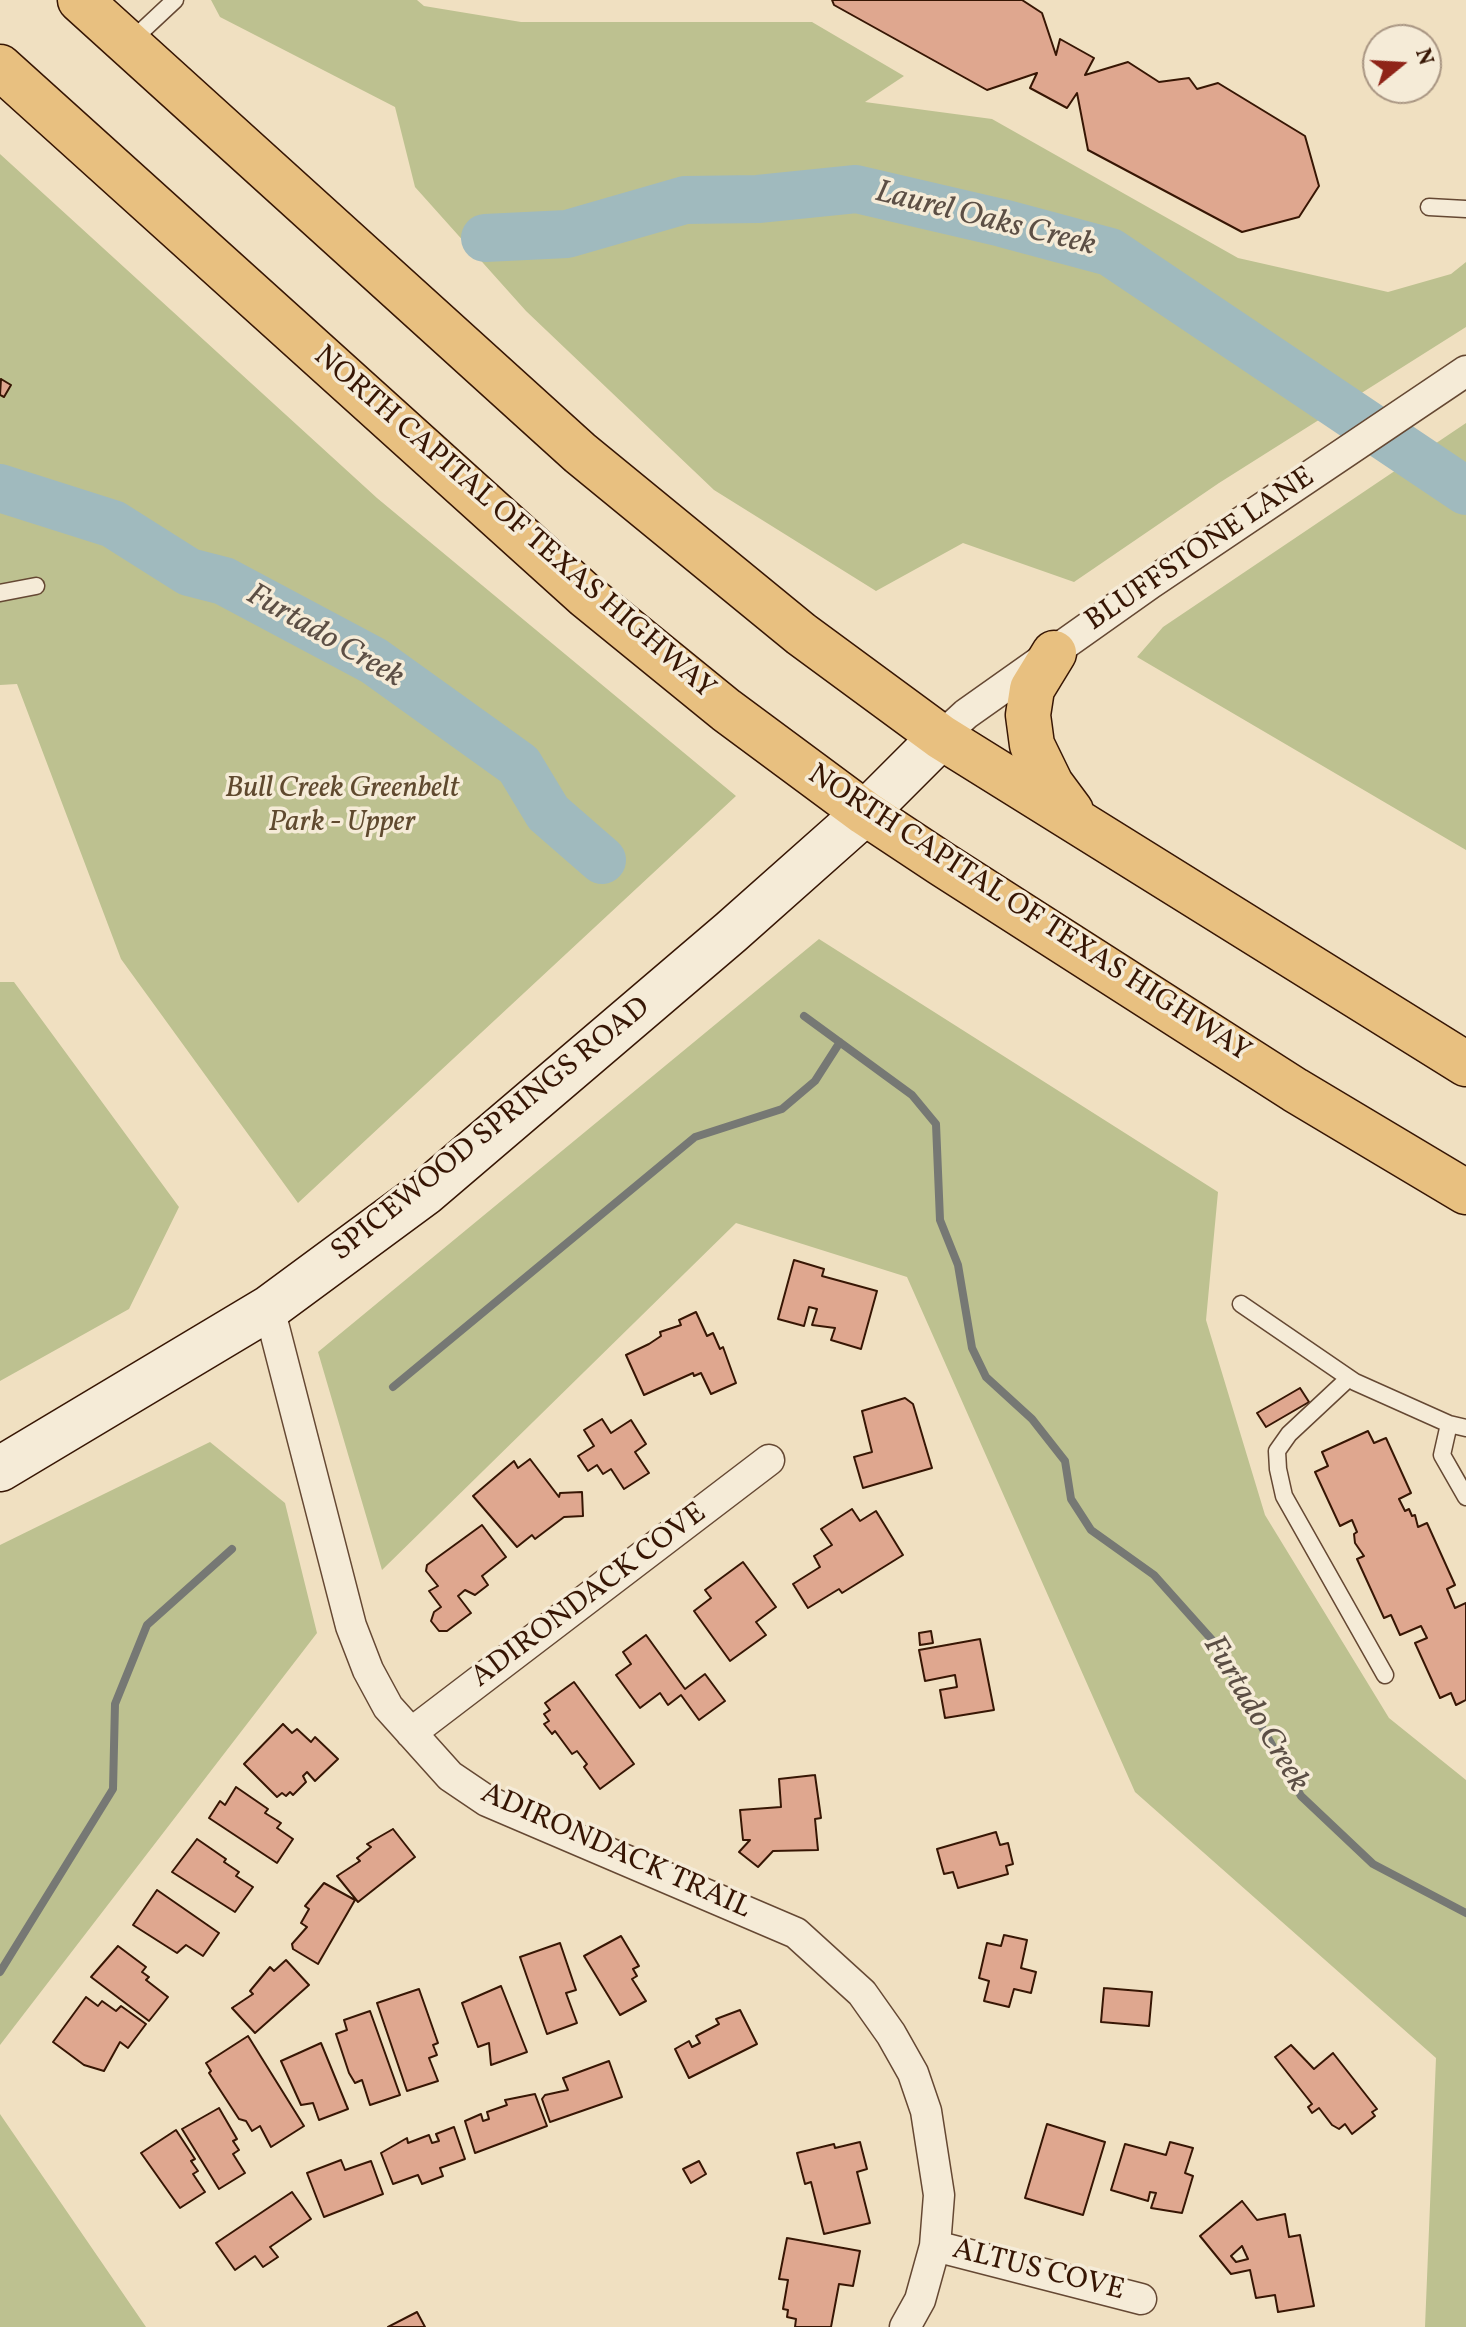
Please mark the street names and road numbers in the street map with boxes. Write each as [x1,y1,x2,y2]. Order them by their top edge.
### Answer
street label: NORTH CAPITAL OF TEXAS HIGHWAY [305,340,721,708]
street label: BLUFFSTONE LANE [1080,461,1322,641]
street label: NORTH CAPITAL OF TEXAS HIGHWAY [800,758,1256,1072]
street label: SPICEWOOD SPRINGS ROAD [325,991,659,1271]
street label: ADIRONDACK COVE [465,1497,715,1697]
street label: ADIRONDACK TRAIL [474,1777,756,1929]
street label: ALTUS COVE [948,2233,1128,2311]

